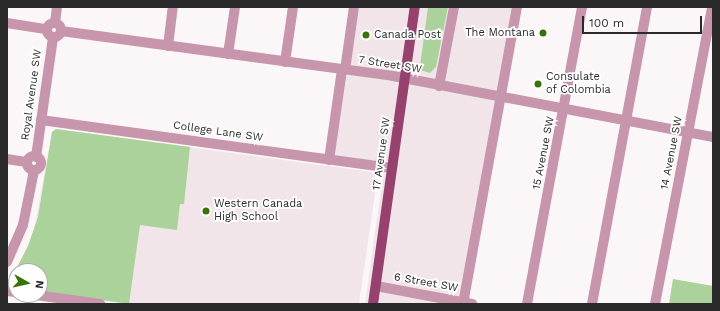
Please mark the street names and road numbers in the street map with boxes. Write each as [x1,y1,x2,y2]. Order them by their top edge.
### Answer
street label: Royal Avenue SW [19,48,45,142]
street label: 7 Street SW [357,53,423,77]
street label: 15 Avenue SW [530,115,558,191]
street label: 14 Avenue SW [658,115,686,191]
street label: 17 Avenue SW [370,116,394,192]
street label: College Lane SW [172,119,264,145]
street label: 6 Street SW [393,271,459,295]

